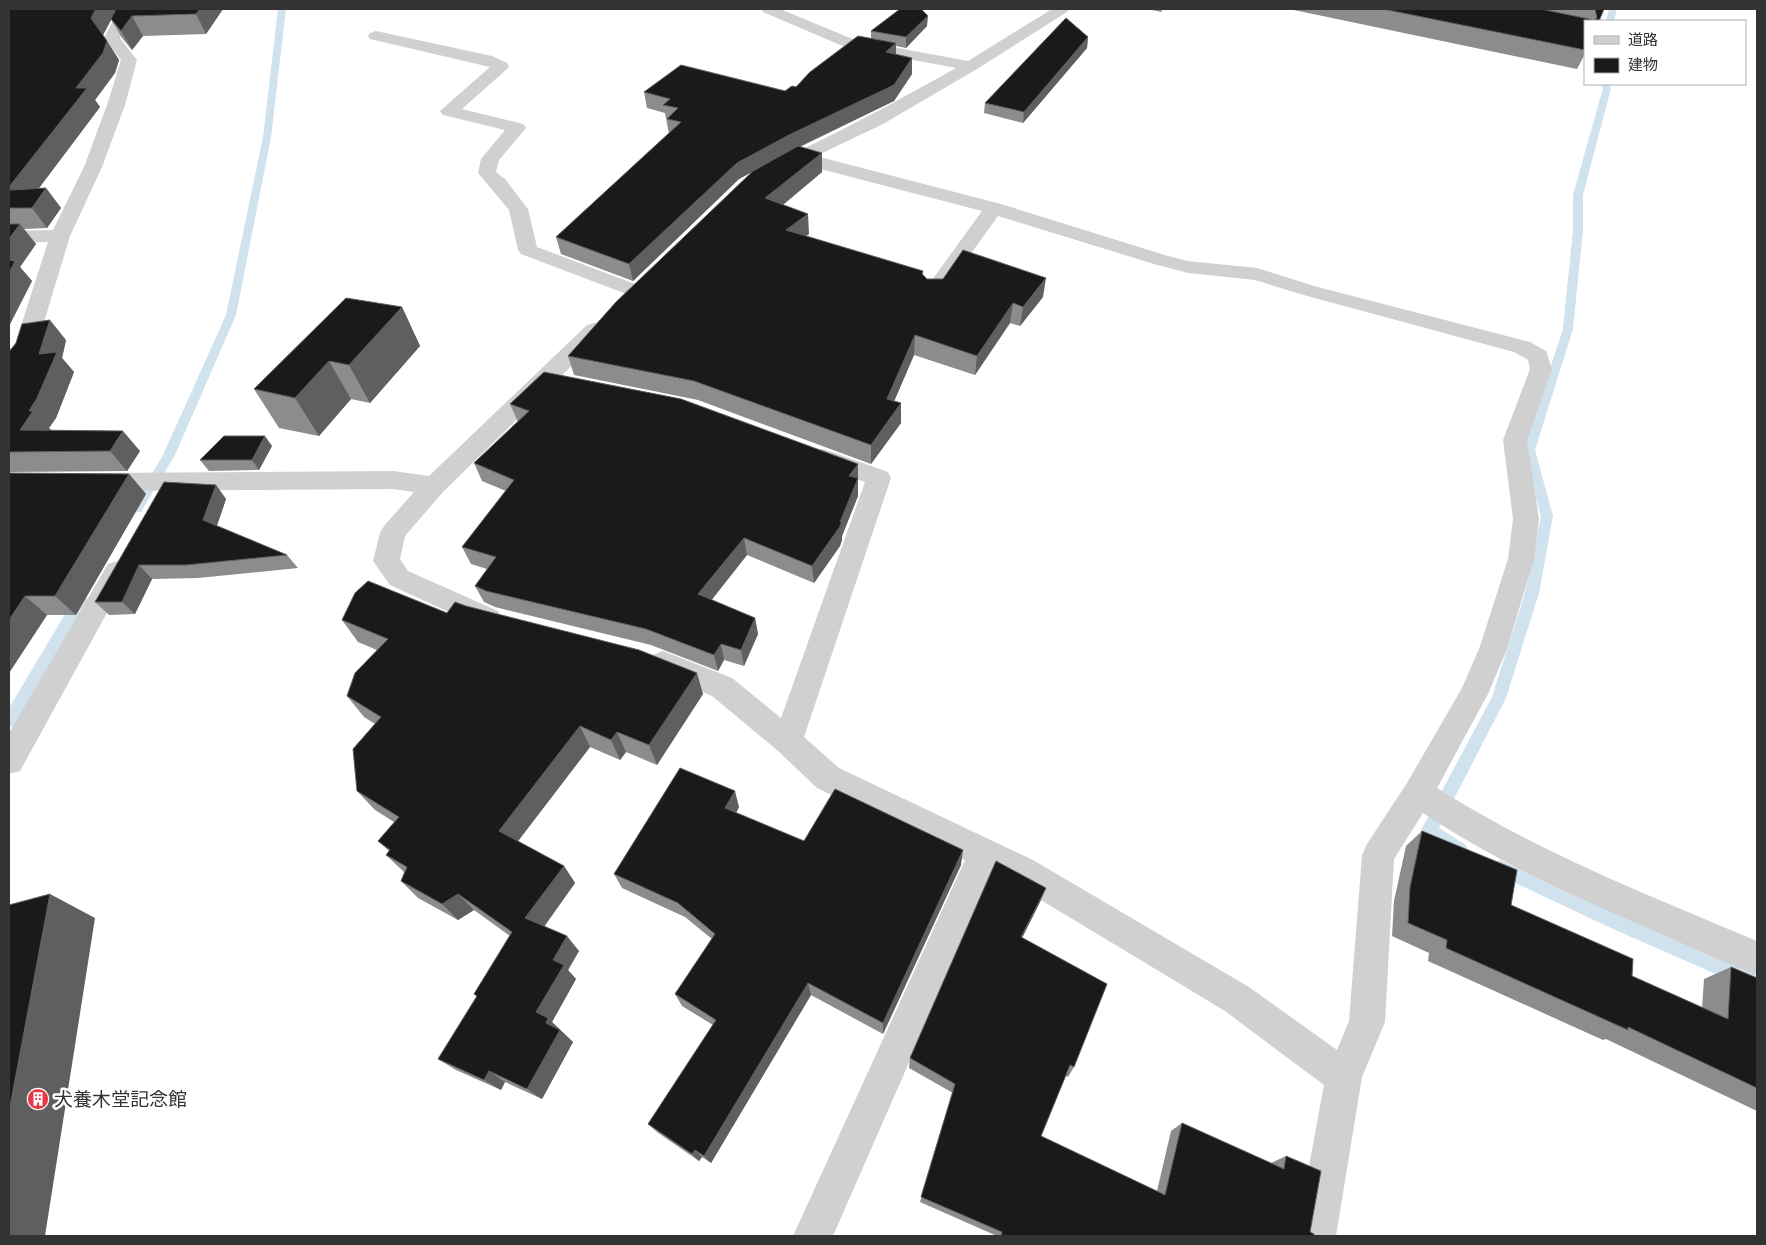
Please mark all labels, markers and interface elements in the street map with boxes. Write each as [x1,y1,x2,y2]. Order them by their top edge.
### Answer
legend [1584,20,1746,85]
text: 道路 [1628,31,1658,49]
text: 建物 [1628,56,1658,74]
building icon: 犬養木堂記念館 [26,1087,50,1111]
place label: 犬養木堂記念館 [54,1088,187,1111]

